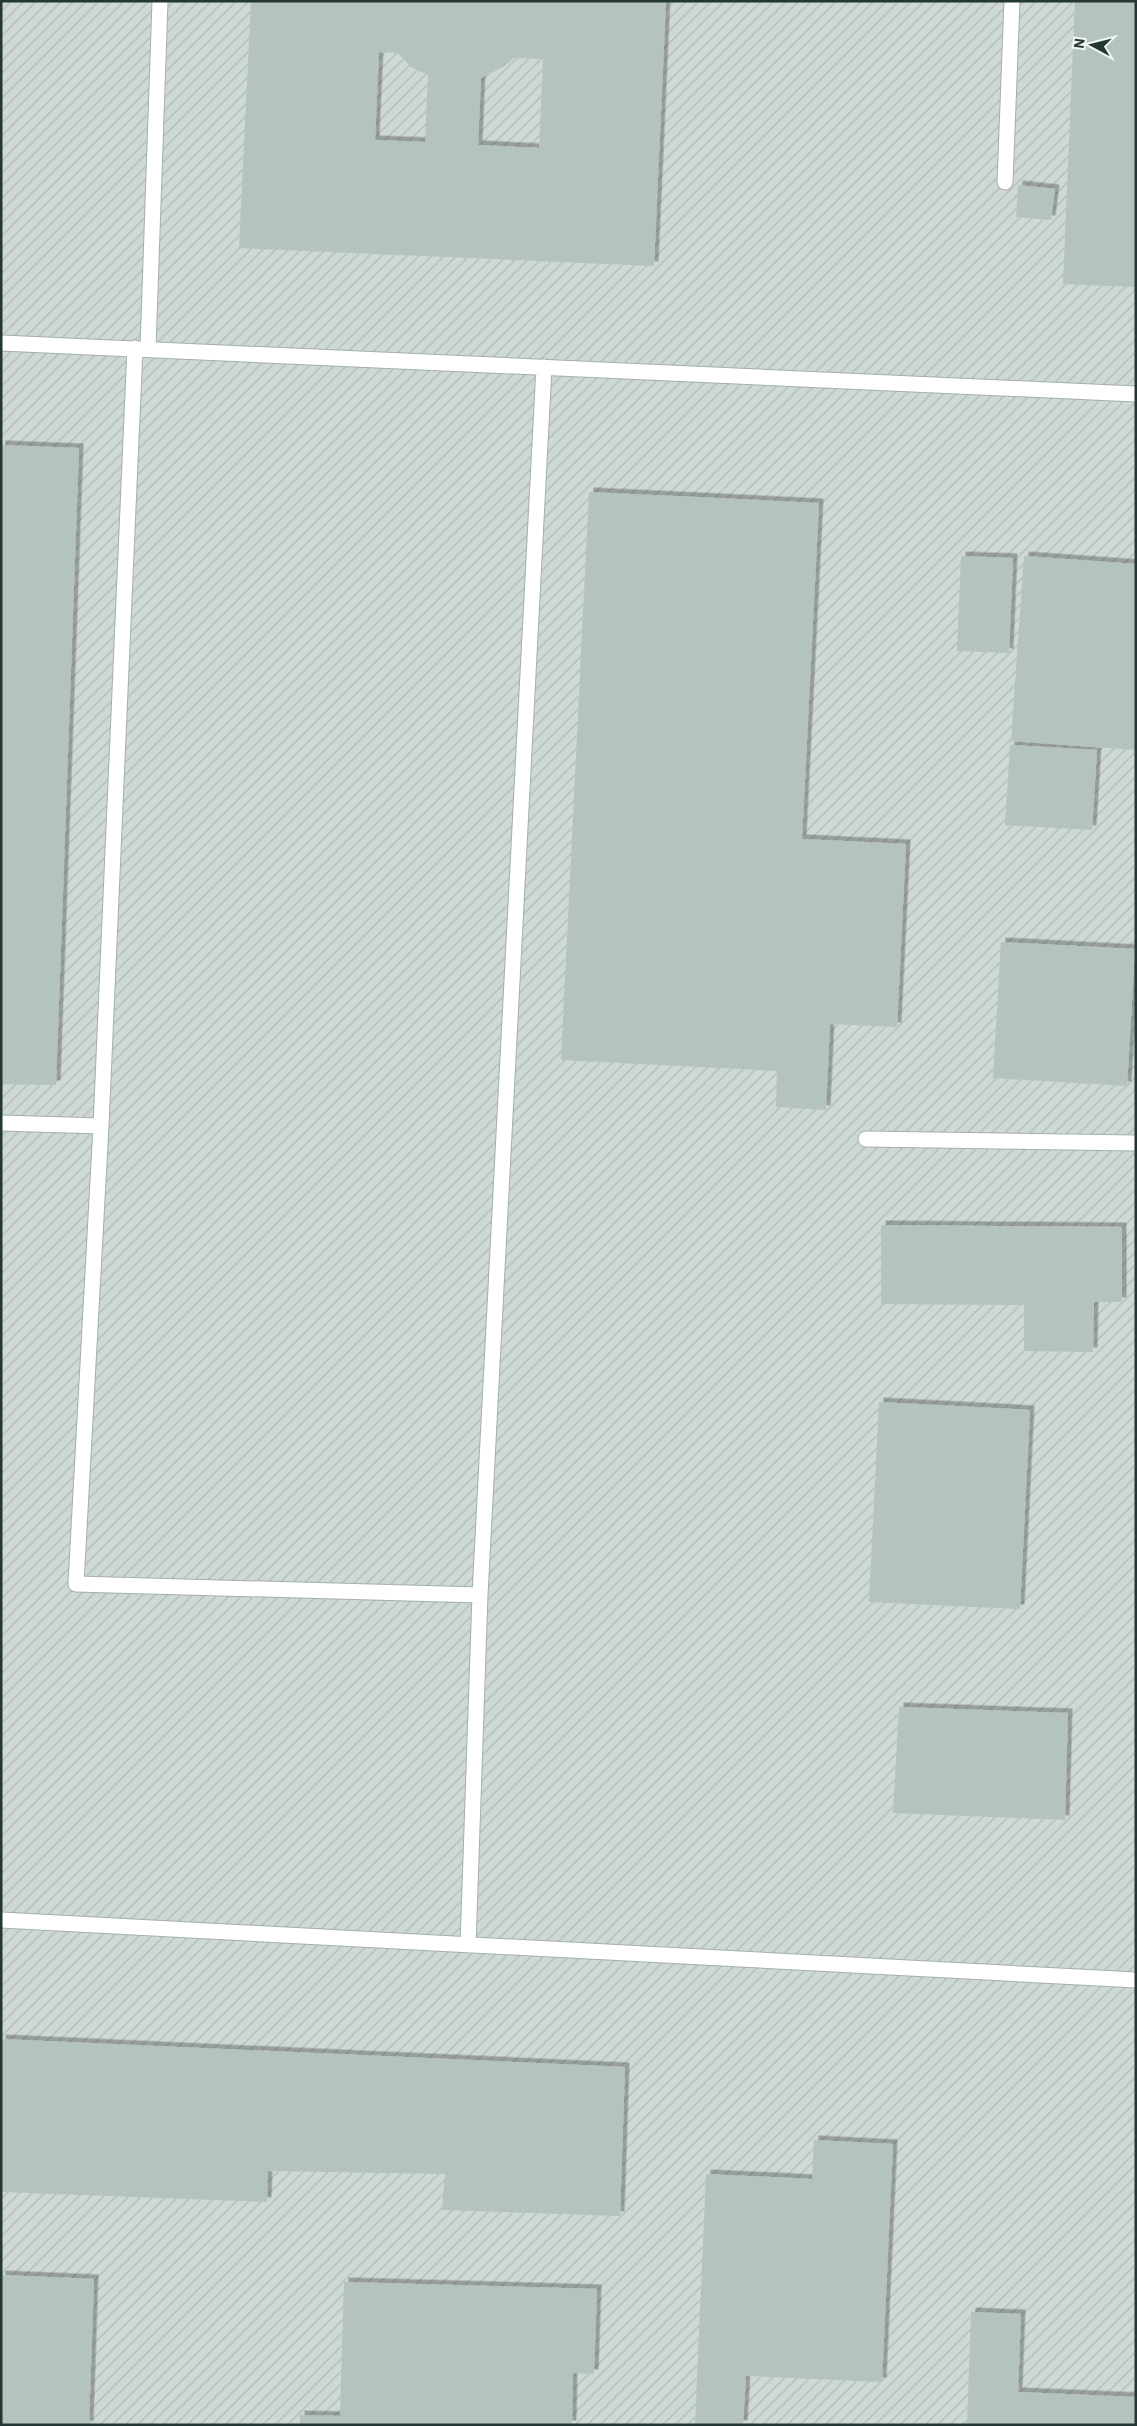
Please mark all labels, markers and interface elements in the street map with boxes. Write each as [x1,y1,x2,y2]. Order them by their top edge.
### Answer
north arrow [1067,20,1117,70]
text: N [1070,37,1089,50]

